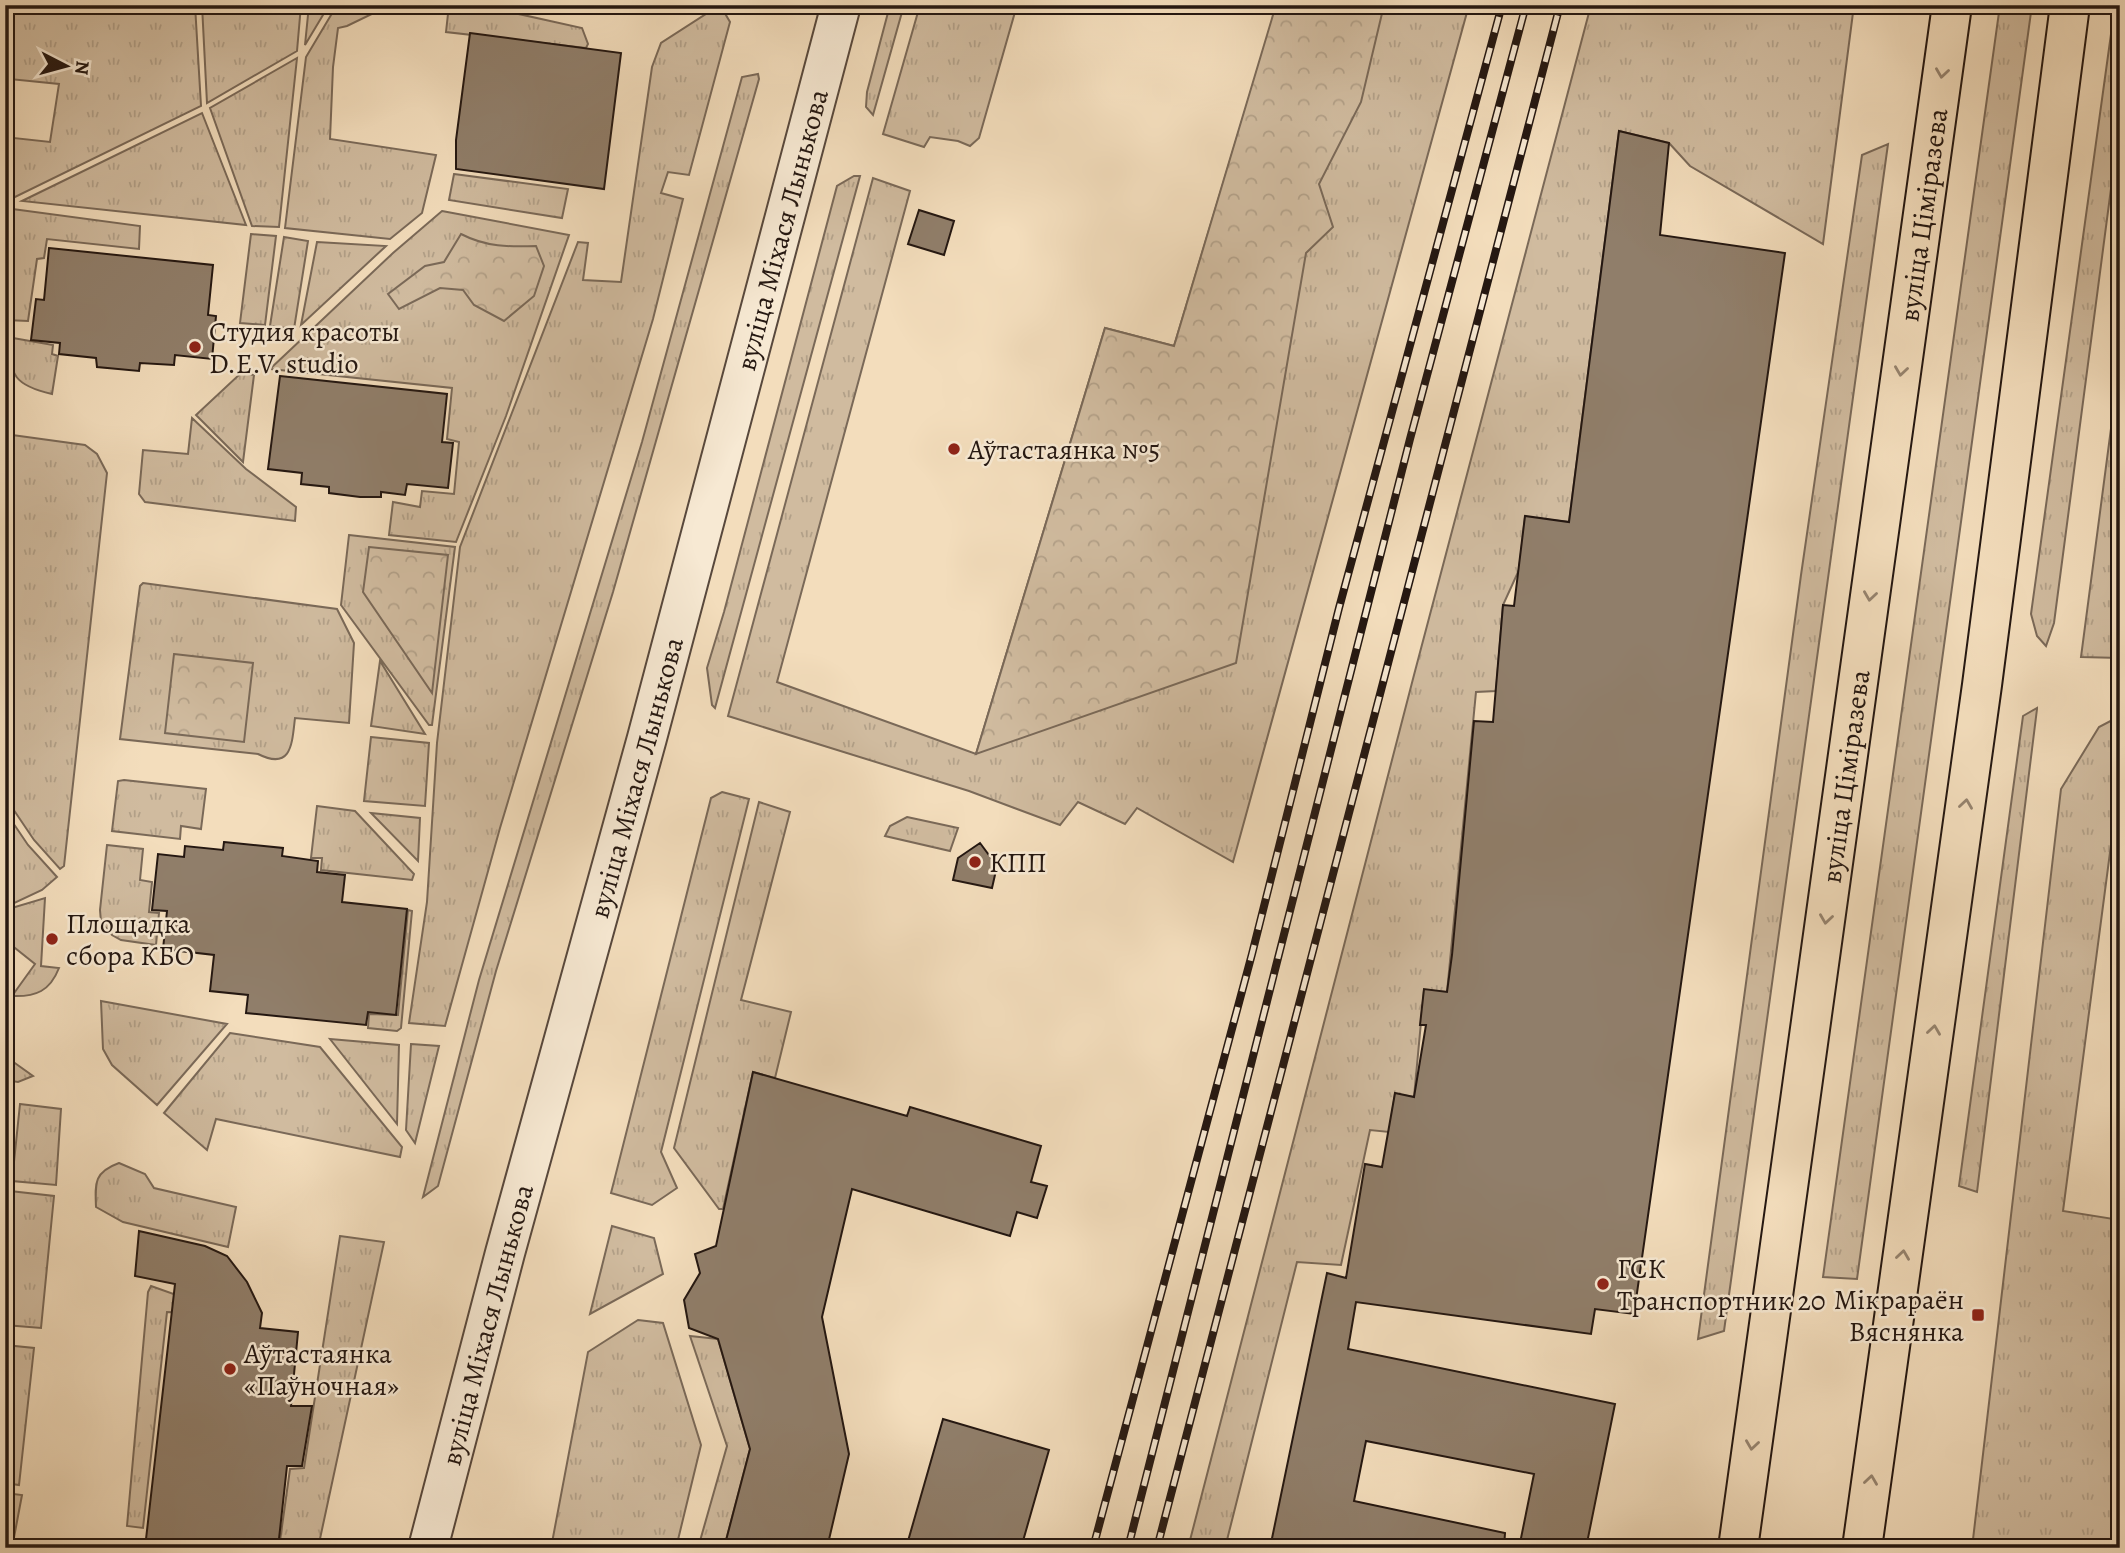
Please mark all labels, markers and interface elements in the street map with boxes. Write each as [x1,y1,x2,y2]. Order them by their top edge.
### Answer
north arrow [32,32,102,102]
text: N [68,59,96,76]
one-way arrow [1935,67,1950,79]
street label: вуліца Міхася Лынькова [727,85,838,375]
street label: вуліца Ціміразева [1890,106,1958,324]
place label: Студия красоты D.E.V. studio [209,313,400,383]
marker: Студия красоты D.E.V. studio [187,339,203,355]
one-way arrow [1894,365,1909,377]
place label: Аўтастаянка №5 [967,431,1160,469]
marker: Аўтастаянка №5 [946,441,962,457]
one-way arrow [1863,591,1878,602]
street label: вуліца Міхася Лынькова [580,633,693,923]
street label: вуліца Ціміразева [1812,667,1880,886]
one-way arrow [1958,798,1973,810]
place label: КПП [989,844,1047,882]
marker: КПП [967,854,983,870]
place label: Площадка сбора КБО [66,905,194,975]
one-way arrow [1818,913,1833,925]
marker: Площадка сбора КБО [44,931,60,947]
one-way arrow [1926,1024,1941,1035]
street label: вуліца Міхася Лынькова [432,1180,543,1470]
one-way arrow [1895,1249,1910,1261]
place label: ГСК Транспортник 20 [1617,1250,1826,1320]
marker: ГСК Транспортник 20 [1595,1276,1611,1292]
place label: Мікрараён Вяснянка [1834,1281,1964,1351]
marker: Мікрараён Вяснянка [1970,1307,1986,1323]
place label: Аўтастаянка «Паўночная» [243,1335,399,1405]
marker: Аўтастаянка «Паўночная» [222,1361,238,1377]
one-way arrow [1745,1439,1760,1451]
one-way arrow [1864,1474,1879,1486]

